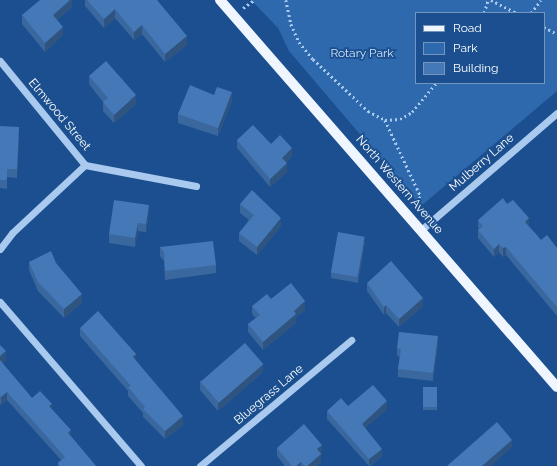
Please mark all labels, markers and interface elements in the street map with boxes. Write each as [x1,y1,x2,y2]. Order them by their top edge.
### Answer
legend [415,12,545,84]
text: Road [453,21,482,35]
text: Park [453,41,478,55]
park label: Rotary Park [330,47,394,61]
text: Building [453,61,499,75]
street label: Elmwood Street [25,76,93,154]
street label: Mulberry Lane [447,131,517,195]
street label: North Western Avenue [352,133,446,237]
street label: Bluegrass Lane [232,362,306,428]

